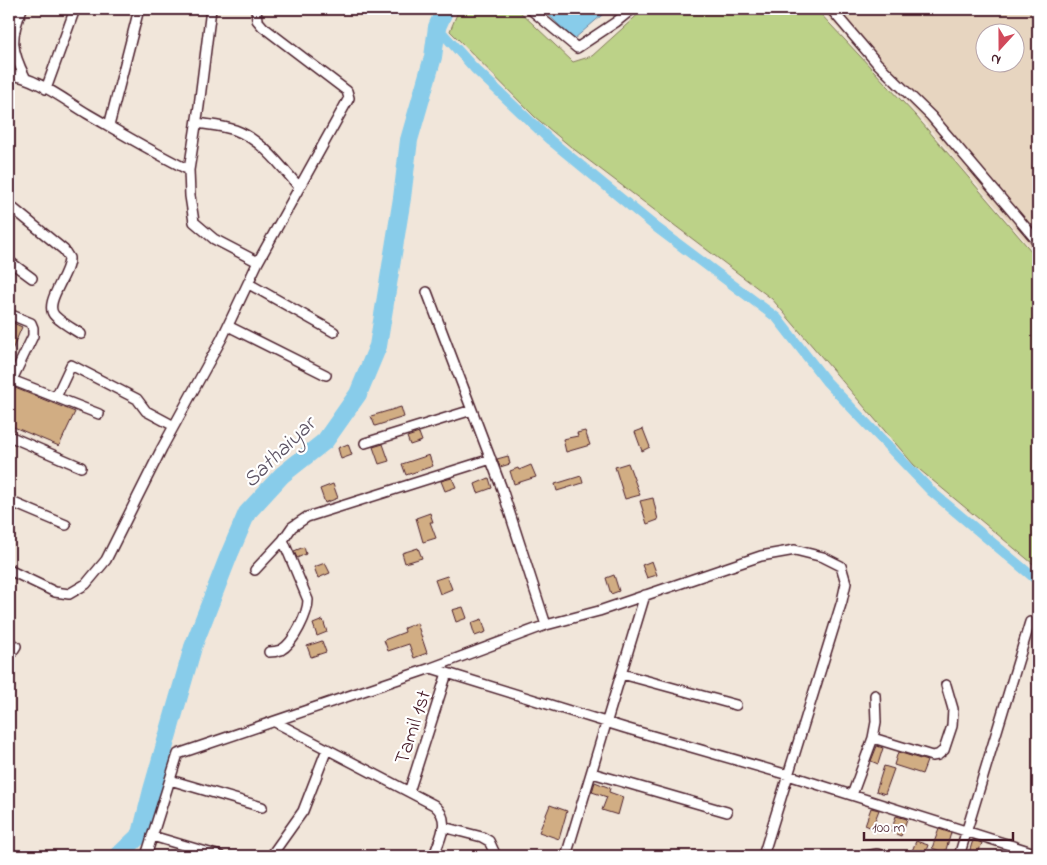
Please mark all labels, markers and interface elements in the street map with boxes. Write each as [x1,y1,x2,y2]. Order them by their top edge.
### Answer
north arrow [974,22,1024,72]
text: N [988,47,1004,70]
water label: Sathaiyar [236,408,326,496]
street label: Tamil 1st [388,687,440,769]
scale bar [864,810,1013,842]
text: 100 m [872,817,905,839]

